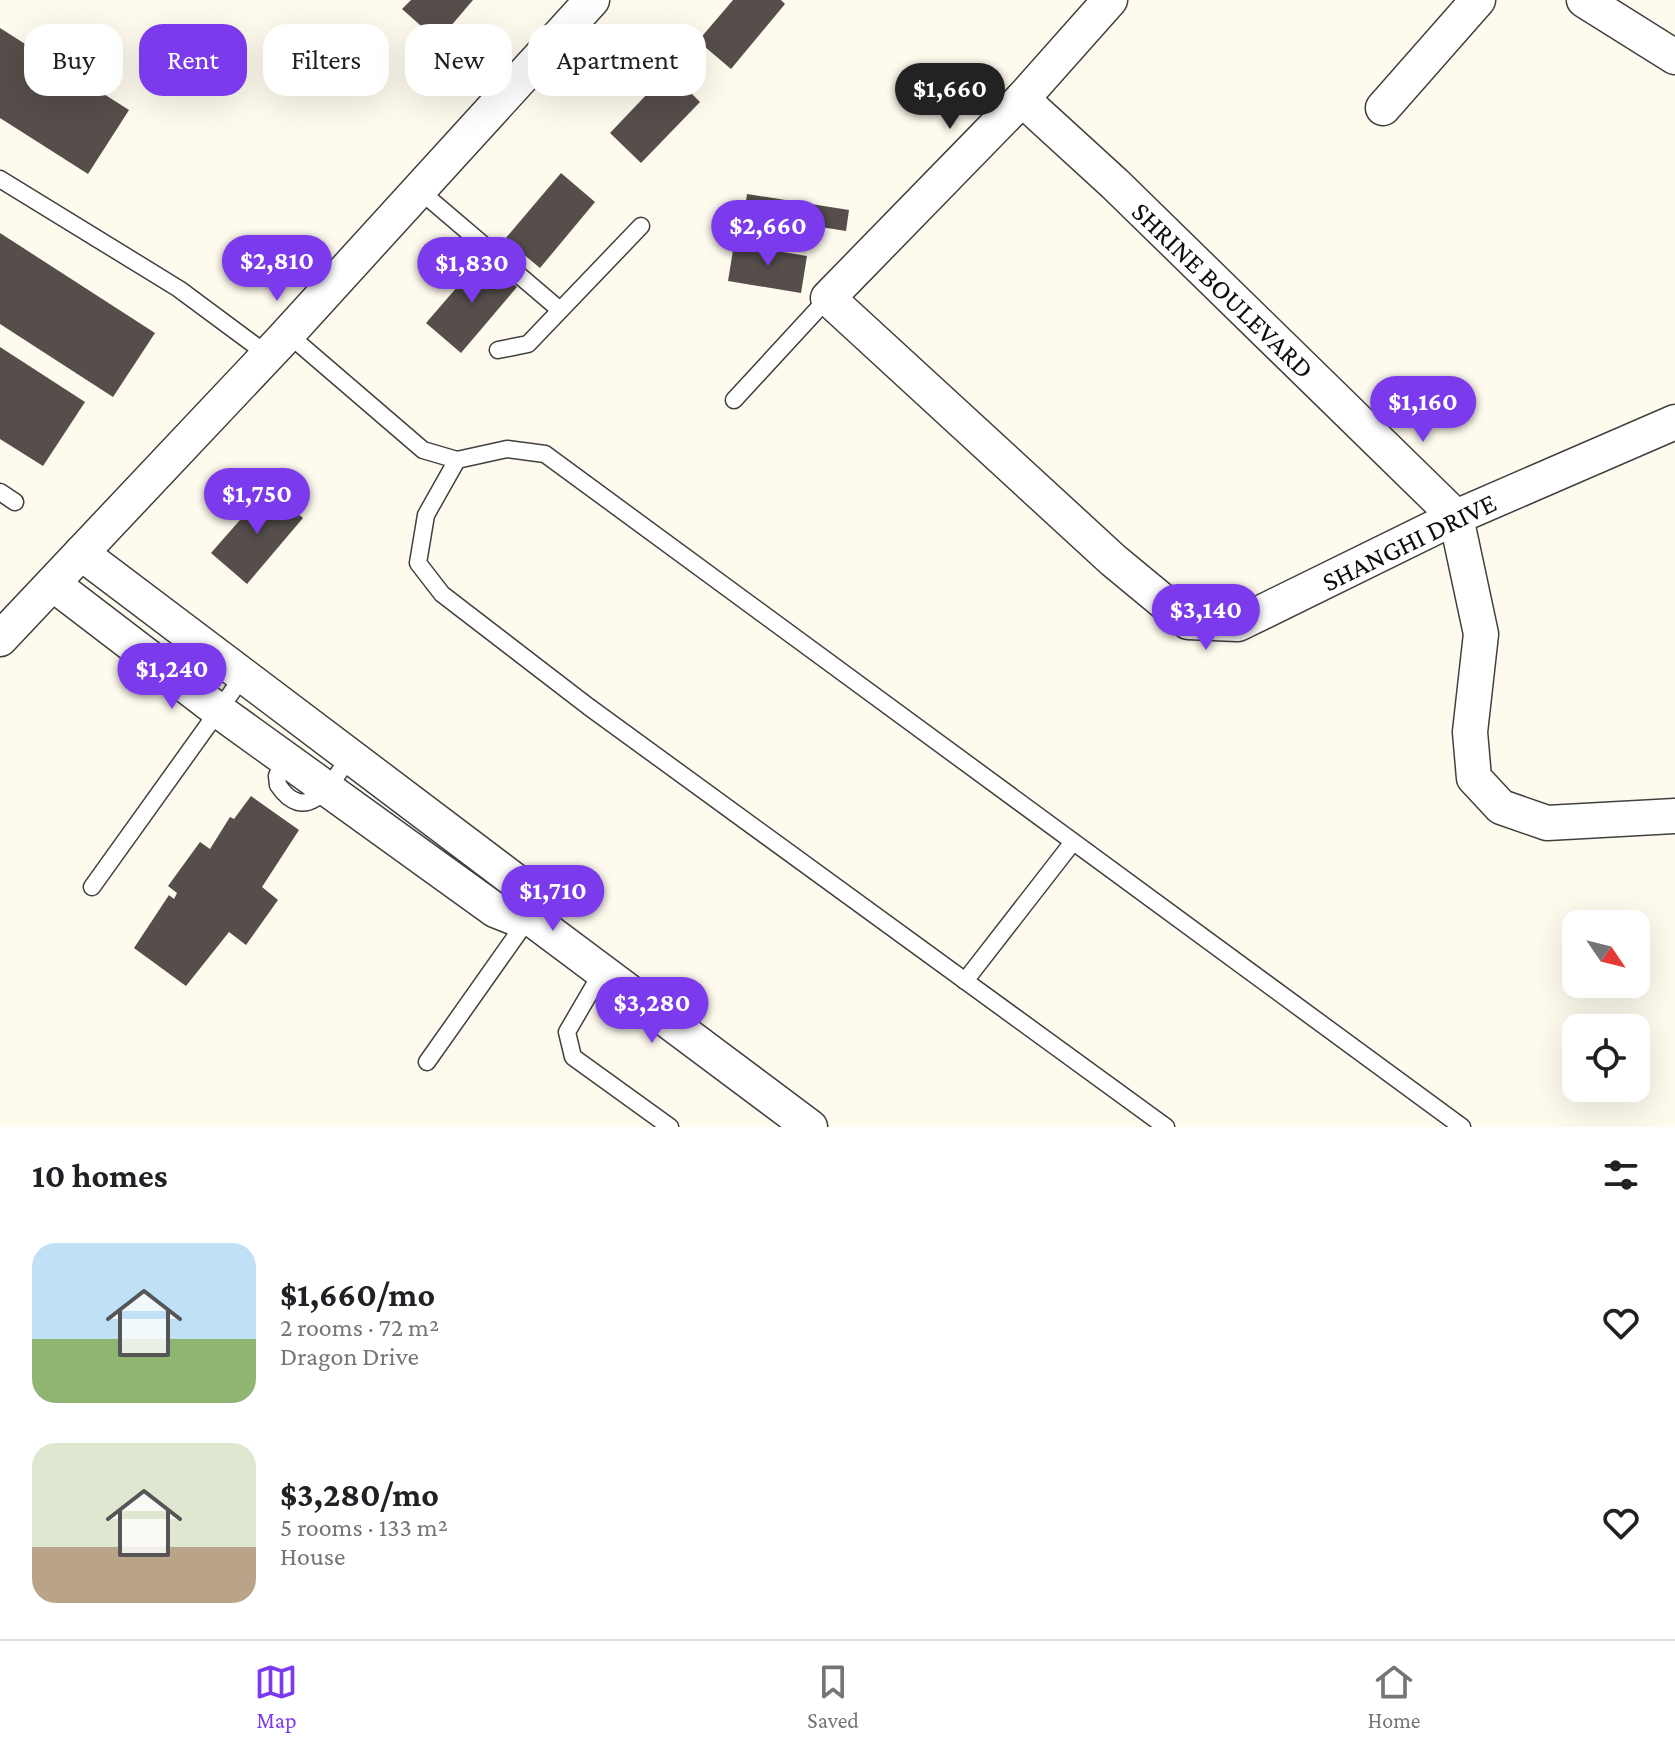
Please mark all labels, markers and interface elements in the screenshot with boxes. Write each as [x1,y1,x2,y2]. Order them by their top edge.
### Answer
chip: Buy [24,24,123,96]
chip: Rent [139,24,247,96]
chip: Filters [263,24,389,96]
chip: New [405,24,512,96]
chip: Apartment [528,24,706,96]
pin: $1,660 [885,63,1015,131]
text: $1,660 [913,74,987,103]
street label: SHRINE BOULEVARD [1126,195,1320,385]
pin: $2,660 [703,200,833,268]
text: $2,660 [729,211,807,240]
pin: $2,810 [212,235,342,303]
pin: $1,830 [407,237,537,305]
text: $2,810 [240,246,314,275]
text: $1,830 [435,248,509,277]
pin: $1,160 [1358,376,1488,444]
text: $1,160 [1388,387,1458,416]
pin: $1,750 [192,468,322,536]
text: $1,750 [222,479,292,508]
street label: SHANGHI DRIVE [1317,487,1501,597]
pin: $3,140 [1141,584,1271,652]
text: $3,140 [1170,595,1242,624]
pin: $1,240 [107,643,237,711]
text: $1,240 [135,654,209,683]
pin: $1,710 [488,865,618,933]
text: $1,710 [519,876,587,905]
north arrow [1562,910,1650,998]
map controls [1562,910,1650,1102]
pin: $3,280 [587,977,717,1045]
text: $3,280 [614,988,690,1017]
button: locate [1562,1014,1650,1102]
icon: filters [1599,1153,1643,1197]
text: 10 homes [32,1157,168,1194]
icon: home [96,1275,192,1371]
text: $1,660/mo [280,1276,435,1313]
icon: heart [1599,1301,1643,1345]
text: 2 rooms · 72 m² [280,1313,439,1342]
text: Dragon Drive [280,1342,419,1371]
icon: home [96,1475,192,1571]
text: $3,280/mo [280,1476,439,1513]
icon: heart [1599,1501,1643,1545]
text: 5 rooms · 133 m² [280,1513,448,1542]
text: House [280,1542,345,1571]
tab: Map [254,1660,298,1733]
tab: Saved [807,1660,859,1733]
tab: Home [1368,1660,1421,1733]

